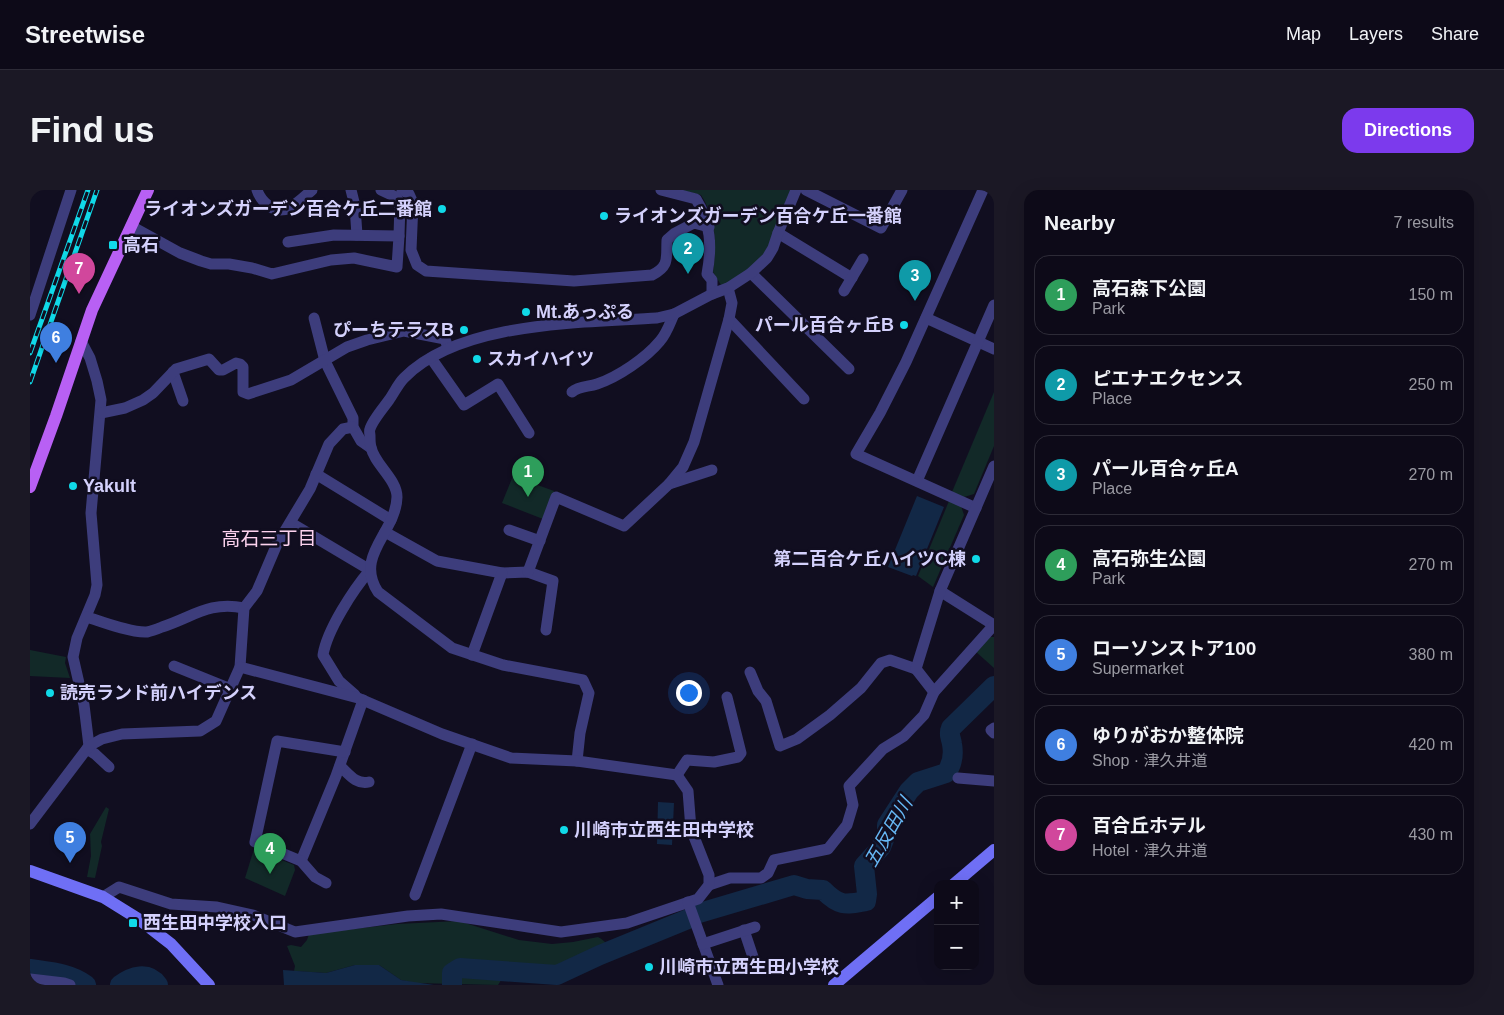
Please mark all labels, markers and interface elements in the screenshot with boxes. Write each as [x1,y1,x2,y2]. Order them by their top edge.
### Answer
text: Streetwise [25,21,145,48]
text: Map [1286,24,1321,44]
text: Layers [1349,24,1403,44]
text: Share [1431,24,1479,44]
button: Directions [1342,108,1474,153]
text: Find us [30,110,154,149]
place label: ライオンズガーデン百合ケ丘二番館 [144,199,432,219]
marker: ライオンズガーデン百合ケ丘二番館 [436,203,448,215]
place label: ライオンズガーデン百合ケ丘一番館 [614,206,902,226]
marker: ライオンズガーデン百合ケ丘一番館 [598,210,610,222]
text: Nearby [1044,211,1115,234]
text: 7 results [1394,214,1454,231]
pin: 2 [672,233,704,274]
place label: 高石 [123,235,159,255]
marker: 高石 [107,239,119,251]
pin: 7 [63,253,95,294]
pin: 3 [899,260,931,301]
text: 高石森下公園 [1092,278,1206,299]
text: 1 [1057,286,1065,303]
text: 150 m [1409,286,1453,303]
text: Park [1092,300,1125,317]
place label: Mt.あっぷる [536,302,634,322]
marker: Mt.あっぷる [520,306,532,318]
place label: パール百合ヶ丘B [755,315,894,335]
marker: パール百合ヶ丘B [898,319,910,331]
place label: ぴーちテラスB [333,320,454,340]
pin: 6 [40,322,72,363]
marker: ぴーちテラスB [458,324,470,336]
place label: スカイハイツ [487,349,594,369]
marker: スカイハイツ [471,353,483,365]
text: ピエナエクセンス [1092,368,1244,389]
text: 2 [1057,376,1065,393]
text: 250 m [1409,376,1453,393]
text: Place [1092,390,1132,407]
pin: 1 [512,456,544,497]
text: パール百合ヶ丘A [1092,458,1239,479]
text: 3 [1057,466,1065,483]
text: 270 m [1409,466,1453,483]
place label: Yakult [83,476,136,496]
marker: Yakult [67,480,79,492]
text: Place [1092,480,1132,497]
district label: 高石三丁目 [221,528,317,549]
text: 高石弥生公園 [1092,548,1206,569]
place label: 第二百合ケ丘ハイツC棟 [773,549,966,569]
marker: 第二百合ケ丘ハイツC棟 [970,553,982,565]
text: 4 [1057,556,1065,573]
text: 270 m [1409,556,1453,573]
text: Park [1092,570,1125,587]
text: ローソンストア100 [1092,638,1256,659]
text: 5 [1057,646,1065,663]
text: 380 m [1409,646,1453,663]
text: Supermarket [1092,660,1184,677]
your location [676,680,702,706]
place label: 読売ランド前ハイデンス [60,683,257,703]
marker: 読売ランド前ハイデンス [44,687,56,699]
text: ゆりがおか整体院 [1092,725,1244,746]
text: 6 [1057,736,1065,753]
text: 420 m [1409,736,1453,753]
text: Shop · 津久井道 [1092,752,1208,769]
water label: 五反田川 [860,792,917,870]
text: 百合丘ホテル [1092,815,1206,836]
place label: 川崎市立西生田中学校 [574,820,754,840]
pin: 5 [54,822,86,863]
marker: 川崎市立西生田中学校 [558,824,570,836]
text: 7 [1057,826,1065,843]
text: 430 m [1409,826,1453,843]
pin: 4 [254,833,286,874]
text: Hotel · 津久井道 [1092,842,1208,859]
map controls [934,880,979,970]
button: + [934,880,979,925]
place label: 西生田中学校入口 [143,913,287,933]
marker: 西生田中学校入口 [127,917,139,929]
button: − [934,925,979,970]
place label: 川崎市立西生田小学校 [659,957,839,977]
marker: 川崎市立西生田小学校 [643,961,655,973]

